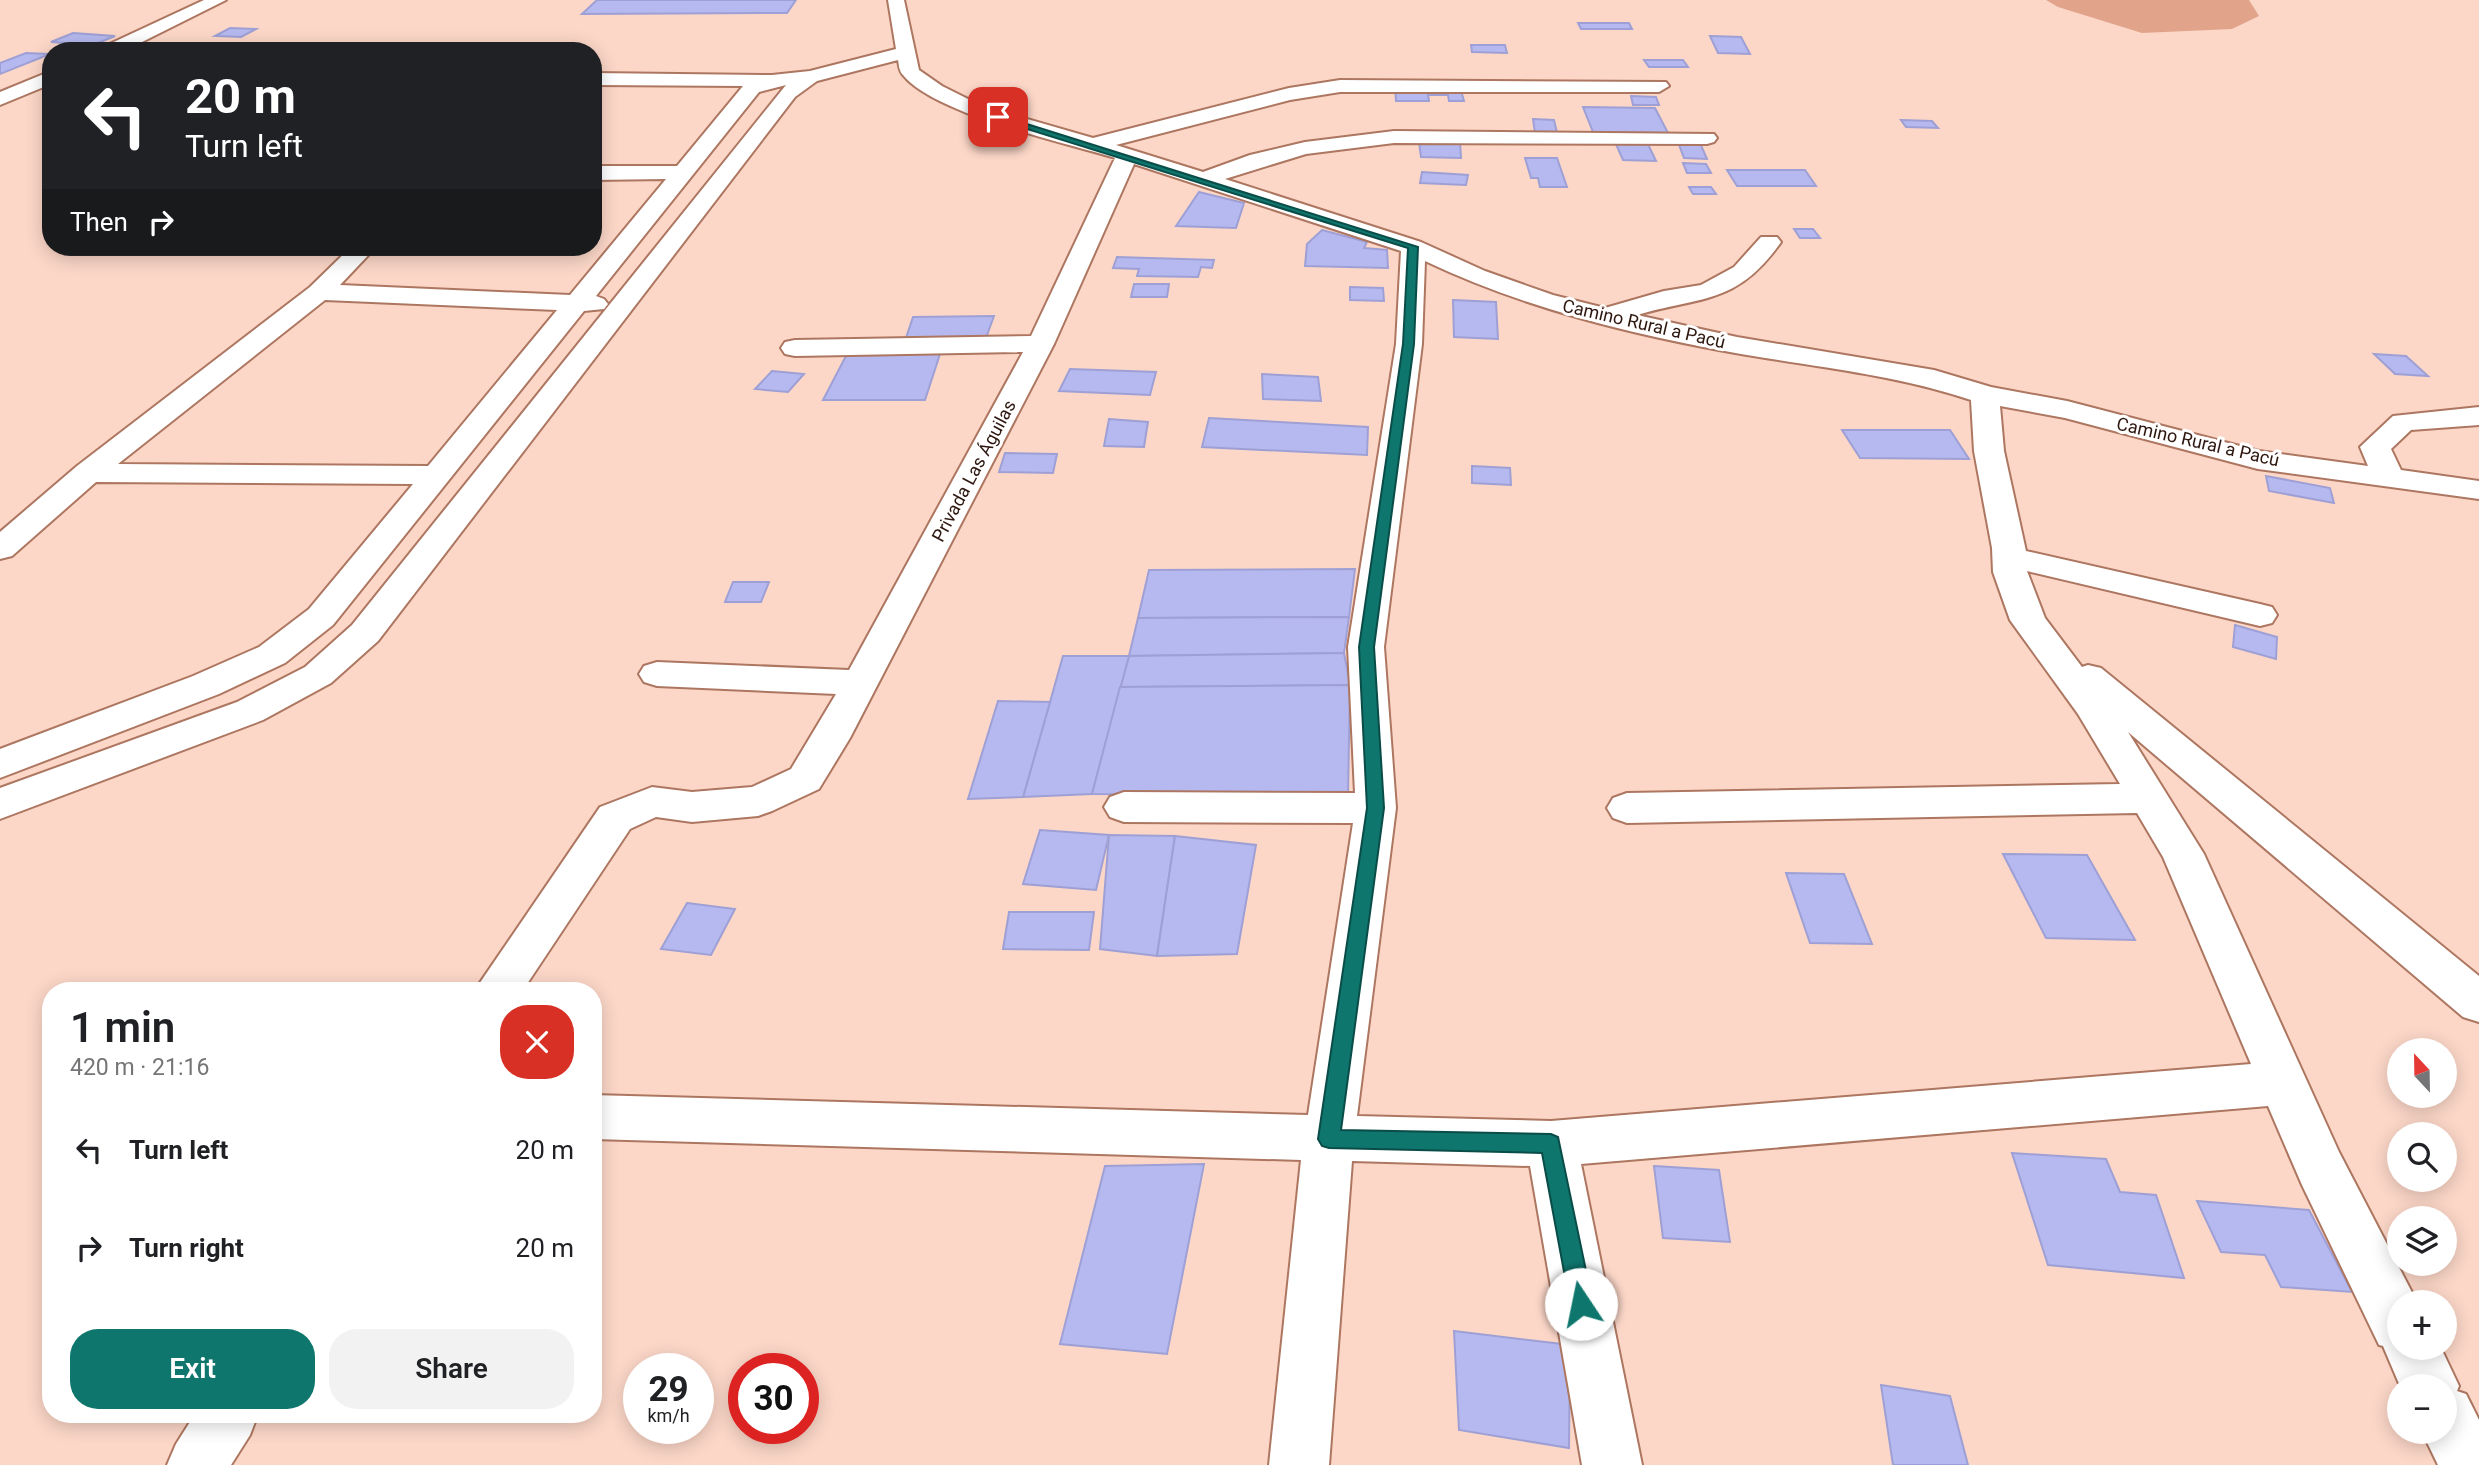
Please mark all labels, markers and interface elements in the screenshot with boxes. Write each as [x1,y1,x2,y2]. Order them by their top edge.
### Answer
text: 20 m [185,68,296,125]
icon: left [70,70,161,161]
pin [968,87,1028,147]
icon: arrive [979,98,1017,136]
text: Turn left [185,127,303,165]
icon: right [142,203,180,241]
text: Then [70,207,128,237]
street label: Camino Rural a Pacú [1561,295,1728,352]
street label: Privada Las Águilas [927,396,1020,545]
street label: Camino Rural a Pacú [2115,413,2282,470]
text: 1 min [70,1003,175,1052]
button: close [500,1005,574,1079]
north arrow [2387,1038,2457,1108]
map controls [2387,1038,2457,1444]
text: 420 m · 21:16 [70,1054,209,1081]
button: search [2387,1122,2457,1192]
icon: left [70,1131,108,1169]
text: Turn left [129,1135,228,1165]
text: 20 m [516,1135,574,1165]
button: layers [2387,1206,2457,1276]
icon: right [70,1229,108,1267]
text: Turn right [129,1233,244,1263]
text: 20 m [516,1233,574,1263]
position arrow [1544,1267,1618,1341]
button: + [2387,1290,2457,1360]
button: Exit [70,1329,315,1409]
button: Share [329,1329,574,1409]
speed limit sign: 30 [728,1353,819,1444]
text: 29 [648,1369,689,1410]
button: − [2387,1374,2457,1444]
text: km/h [647,1405,690,1426]

